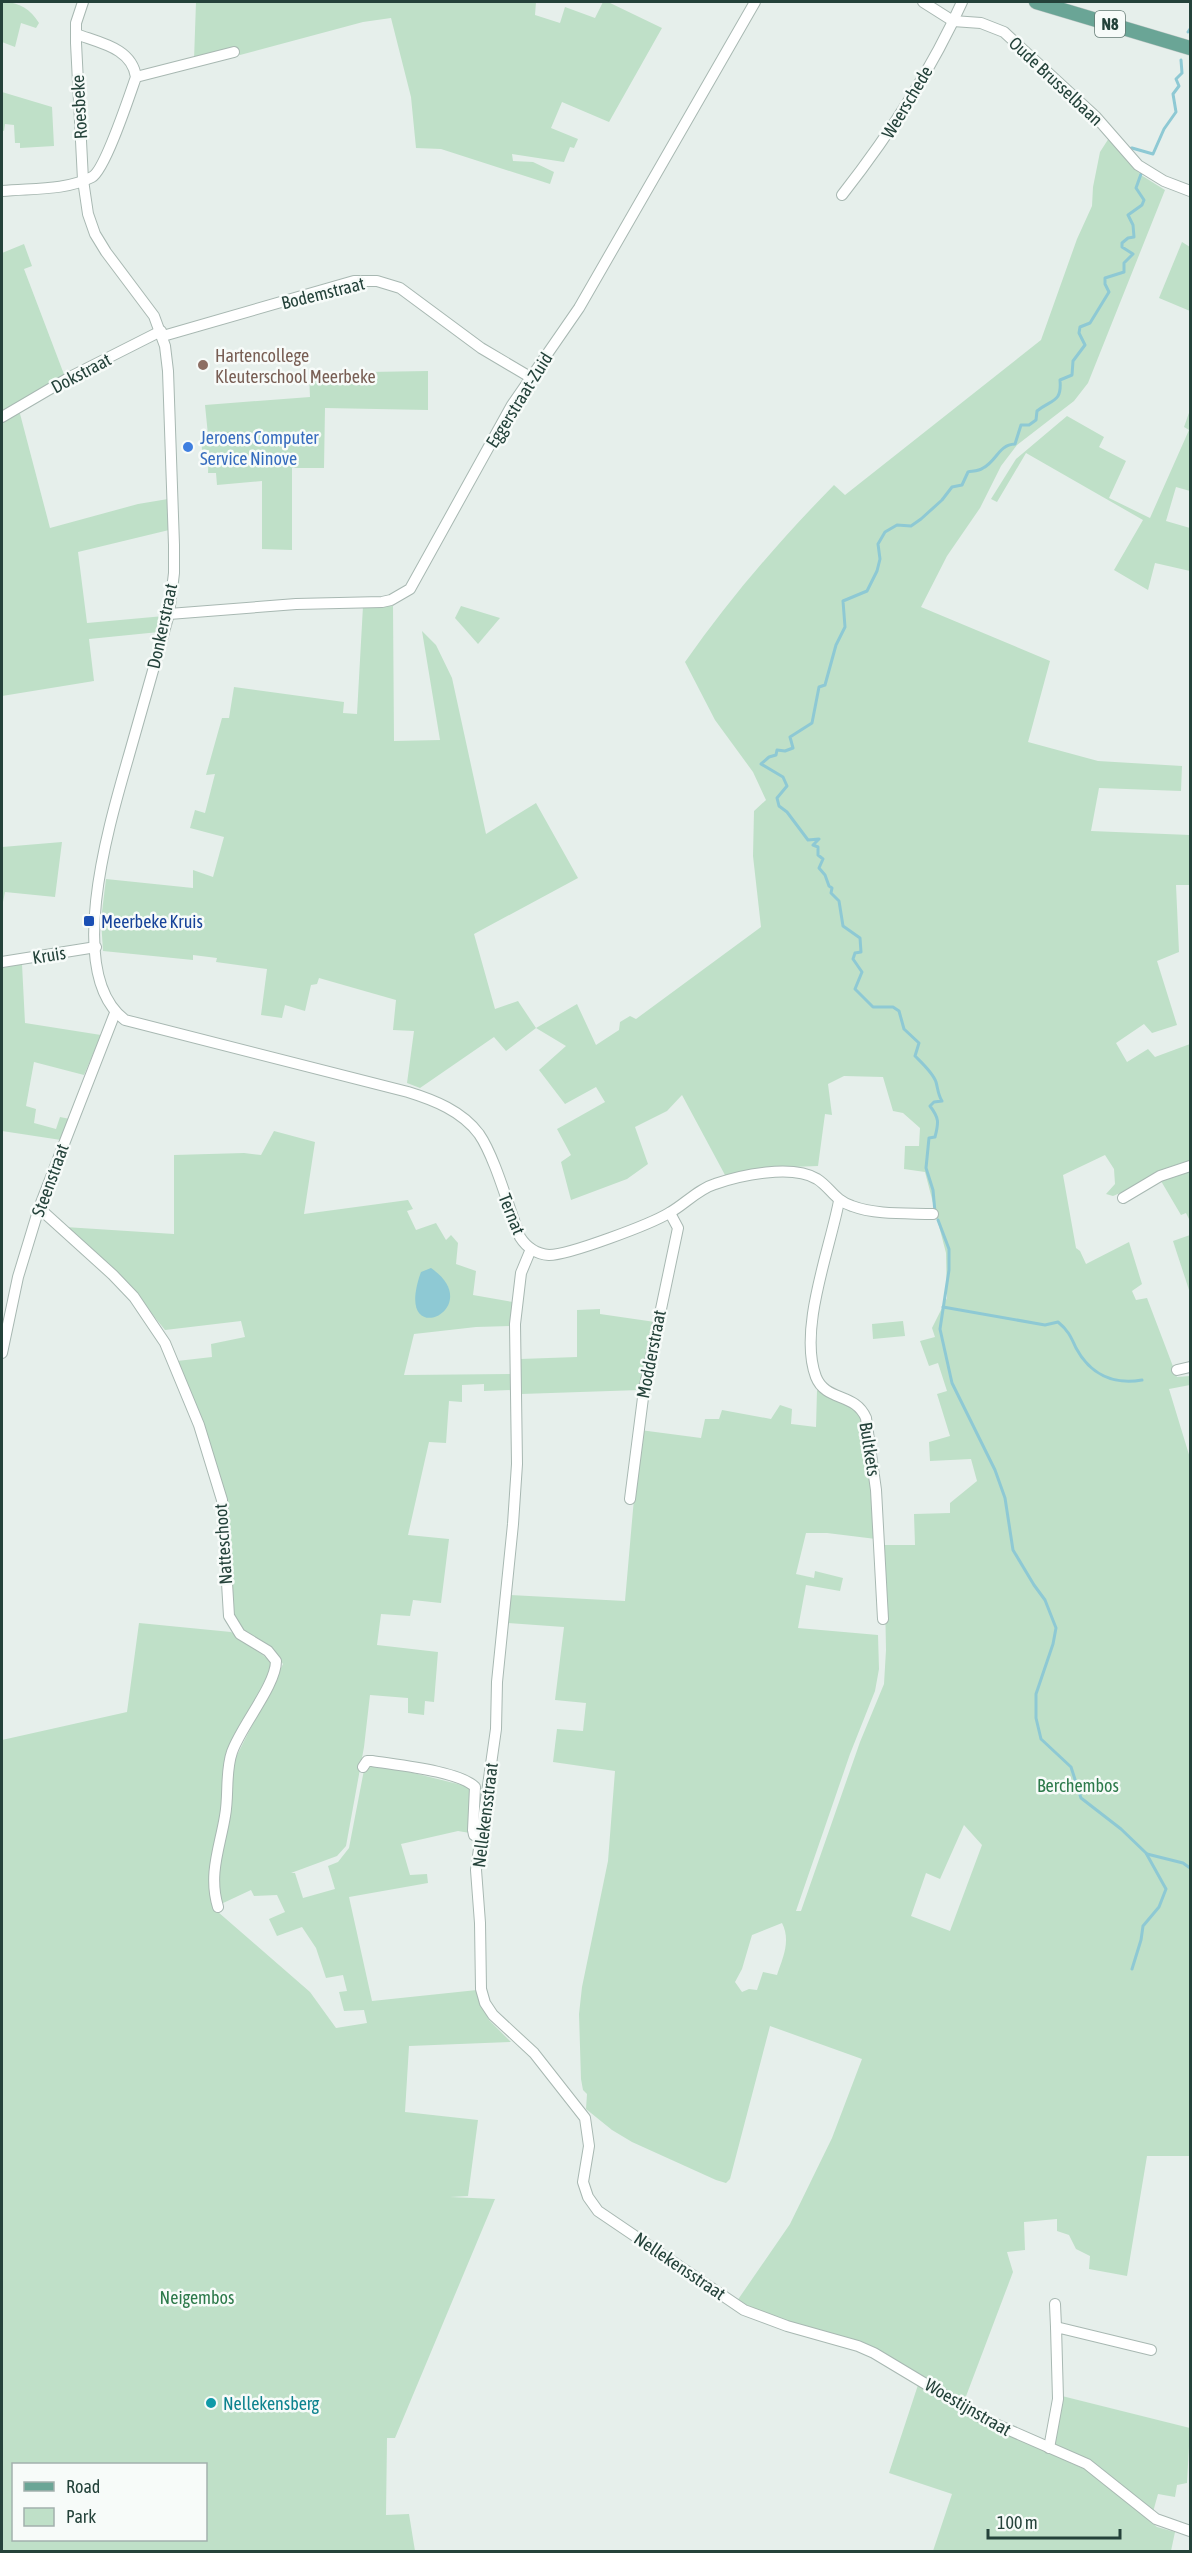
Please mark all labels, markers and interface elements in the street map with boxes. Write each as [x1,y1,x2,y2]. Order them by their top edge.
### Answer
road number: N8 [1095,11,1125,37]
street label: Oude Brusselbaan [1005,32,1107,130]
street label: Weerschede [877,62,937,142]
street label: Roesbeke [67,74,91,140]
street label: Bodemstraat [279,273,367,313]
place label: Hartencollege Kleuterschool Meerbeke [215,345,376,387]
street label: Dokstraat [47,349,115,397]
street label: Eggerstraat-Zuid [481,349,557,451]
marker: Hartencollege Kleuterschool Meerbeke [196,358,210,372]
place label: Jeroens Computer Service Ninove [200,427,319,469]
marker: Jeroens Computer Service Ninove [181,440,195,454]
street label: Donkerstraat [143,581,181,671]
place label: Meerbeke Kruis [101,911,203,932]
marker: Meerbeke Kruis [82,914,96,928]
street label: Kruis [31,942,67,968]
street label: Steenstraat [27,1141,73,1219]
street label: Ternat [494,1190,530,1238]
street label: Modderstraat [632,1308,670,1400]
street label: Bultkets [855,1420,885,1478]
street label: Natteschoot [210,1503,236,1585]
street label: Nellekensstraat [468,1761,502,1869]
park label: Berchembos [1037,1775,1119,1796]
street label: Nellekensstraat [630,2228,730,2304]
park label: Neigembos [160,2287,234,2308]
street label: Woestijnstraat [921,2374,1015,2440]
place label: Nellekensberg [223,2393,320,2414]
marker: Nellekensberg [204,2396,218,2410]
legend [12,2463,207,2541]
text: Road [66,2476,100,2497]
scale bar [988,2502,1120,2540]
text: Park [66,2506,96,2527]
text: 100 m [997,2512,1038,2533]

